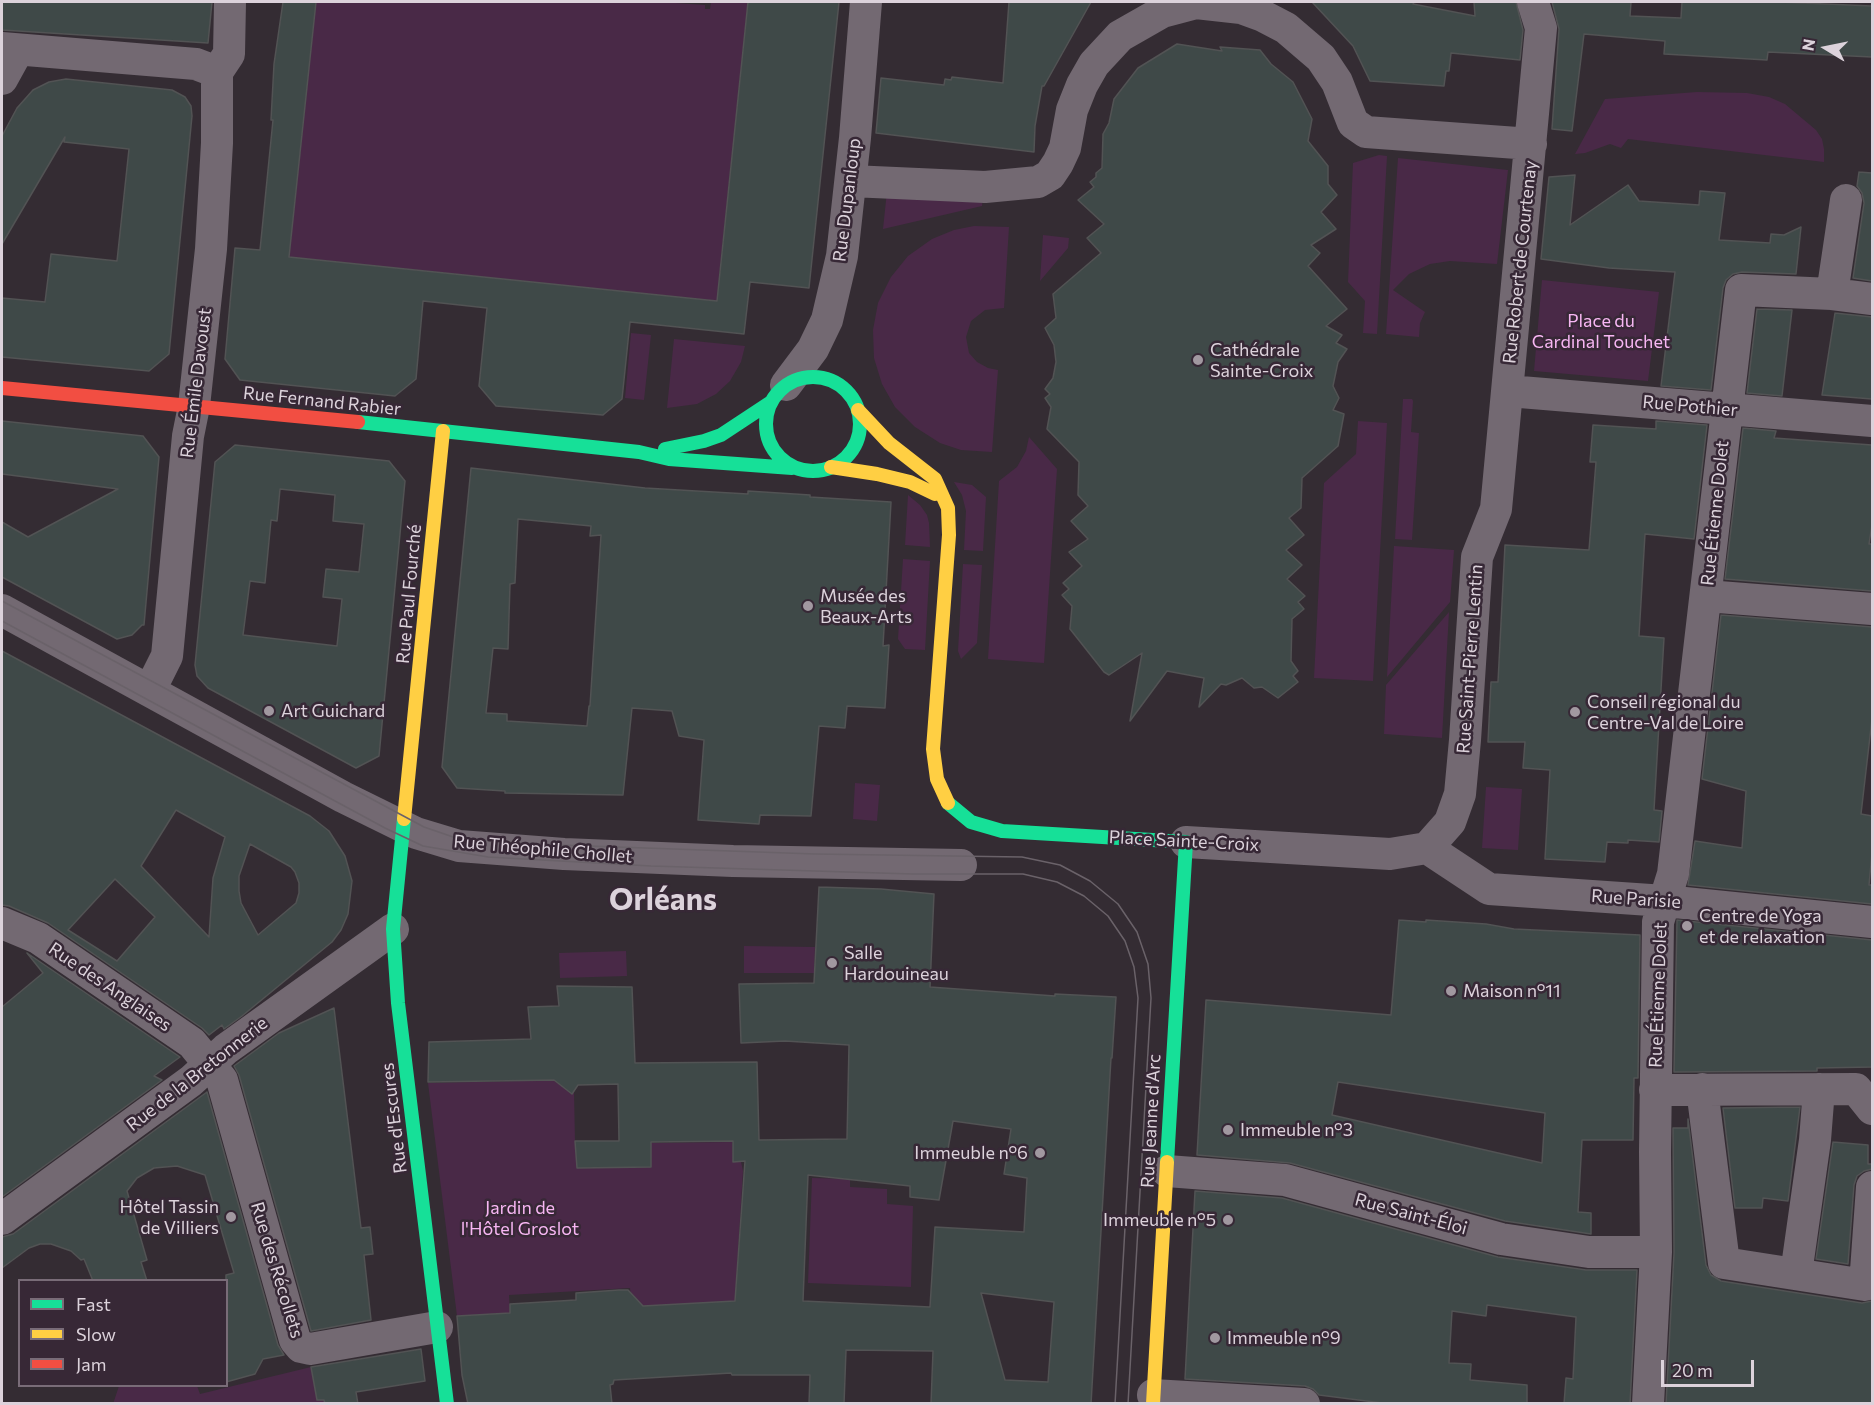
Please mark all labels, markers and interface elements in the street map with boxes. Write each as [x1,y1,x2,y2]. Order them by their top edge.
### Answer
north arrow [1796,18,1856,78]
text: N [1797,37,1818,52]
street label: Rue Dupanloup [829,137,865,263]
street label: Rue Robert de Courtenay [1499,159,1541,365]
street label: Rue Émile Davoust [176,307,216,459]
park label: Place du Cardinal Touchet [1532,310,1670,352]
place label: Cathédrale Sainte-Croix [1210,339,1313,382]
marker: Cathédrale Sainte-Croix [1191,353,1205,367]
street label: Rue Fernand Rabier [242,382,402,420]
street label: Rue Pothier [1641,391,1739,421]
street label: Rue Étienne Dolet [1697,439,1733,587]
street label: Rue Paul Fourché [392,523,426,665]
street label: Rue Saint-Pierre Lentin [1453,564,1487,754]
place label: Musée des Beaux-Arts [820,585,912,628]
marker: Musée des Beaux-Arts [801,599,815,613]
place label: Conseil régional du Centre-Val de Loire [1587,691,1744,734]
place label: Art Guichard [281,700,385,722]
marker: Art Guichard [262,704,276,718]
marker: Conseil régional du Centre-Val de Loire [1568,705,1582,719]
street label: Place Sainte-Croix [1108,826,1260,856]
street label: Rue Théophile Chollet [453,830,633,868]
district label: Orléans [609,882,717,918]
street label: Rue Parisie [1590,885,1682,913]
place label: Centre de Yoga et de relaxation [1699,905,1825,948]
marker: Centre de Yoga et de relaxation [1680,919,1694,933]
street label: Rue Étienne Dolet [1645,922,1671,1068]
street label: Rue des Anglaises [44,938,176,1036]
place label: Salle Hardouineau [844,942,949,984]
marker: Salle Hardouineau [825,956,839,970]
place label: Maison n°11 [1463,980,1561,1002]
marker: Maison n°11 [1444,984,1458,998]
street label: Rue de la Bretonnerie [122,1012,272,1136]
street label: Rue Jeanne d'Arc [1137,1054,1165,1188]
street label: Rue d'Escures [376,1061,412,1175]
place label: Immeuble n°3 [1240,1119,1353,1141]
marker: Immeuble n°3 [1221,1123,1235,1137]
place label: Immeuble n°6 [914,1142,1028,1164]
marker: Immeuble n°6 [1033,1146,1047,1160]
street label: Rue Saint-Éloi [1352,1189,1470,1239]
place label: Hôtel Tassin de Villiers [119,1196,219,1238]
park label: Jardin de l'Hôtel Groslot [461,1197,579,1240]
street label: Rue des Récollets [246,1199,308,1341]
place label: Immeuble n°5 [1103,1209,1216,1231]
marker: Hôtel Tassin de Villiers [224,1210,238,1224]
marker: Immeuble n°5 [1221,1213,1235,1227]
legend [18,1279,228,1387]
text: Fast [76,1293,111,1315]
text: Slow [76,1323,116,1345]
place label: Immeuble n°9 [1227,1327,1341,1349]
marker: Immeuble n°9 [1208,1331,1222,1345]
scale bar [1664,1348,1757,1386]
text: Jam [76,1353,106,1375]
text: 20 m [1672,1359,1713,1381]

